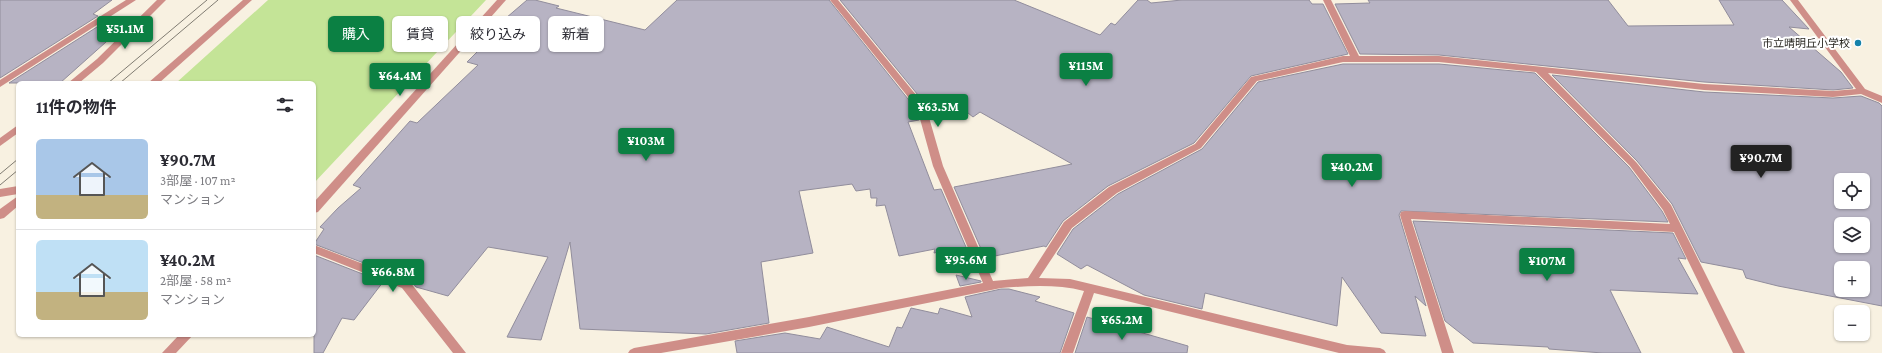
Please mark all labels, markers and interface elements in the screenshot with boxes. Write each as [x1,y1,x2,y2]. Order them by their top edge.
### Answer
pin: ¥51.1M [92,16,158,50]
chip: 購入 [328,16,384,52]
chip: 賃貸 [392,16,448,52]
chip: 絞り込み [456,16,540,52]
chip: 新着 [548,16,604,52]
text: ¥51.1M [106,21,144,36]
place label: 市立晴明丘小学校 [1762,37,1850,49]
marker: 市立晴明丘小学校 [1853,38,1863,48]
pin: ¥115M [1058,53,1114,87]
text: ¥115M [1069,58,1103,73]
pin: ¥64.4M [367,63,433,97]
text: ¥64.4M [379,68,421,83]
icon: filters [274,94,296,116]
pin: ¥63.5M [905,94,971,128]
text: 11件の物件 [36,98,117,117]
text: ¥63.5M [917,99,959,114]
pin: ¥103M [618,128,674,162]
text: ¥103M [627,133,665,148]
pin: ¥90.7M [1728,145,1794,179]
text: ¥90.7M [1740,150,1782,165]
text: ¥90.7M [160,151,216,170]
pin: ¥40.2M [1319,154,1385,188]
icon: home [68,155,116,203]
text: ¥40.2M [1331,159,1373,174]
text: 3部屋 · 107 m² [160,173,235,188]
map controls [1834,173,1870,341]
button: locate [1834,173,1870,209]
text: マンション [160,192,225,207]
button: layers [1834,217,1870,253]
pin: ¥95.6M [933,247,999,281]
pin: ¥107M [1519,248,1575,282]
text: ¥40.2M [160,251,215,270]
text: ¥95.6M [945,252,987,267]
text: ¥107M [1528,253,1566,268]
icon: home [68,256,116,304]
pin: ¥66.8M [360,259,426,293]
button: + [1834,261,1870,297]
text: ¥66.8M [371,264,415,279]
text: 2部屋 · 58 m² [160,273,231,288]
text: マンション [160,292,225,307]
button: − [1834,305,1870,341]
pin: ¥65.2M [1089,307,1155,341]
text: ¥65.2M [1101,312,1143,327]

